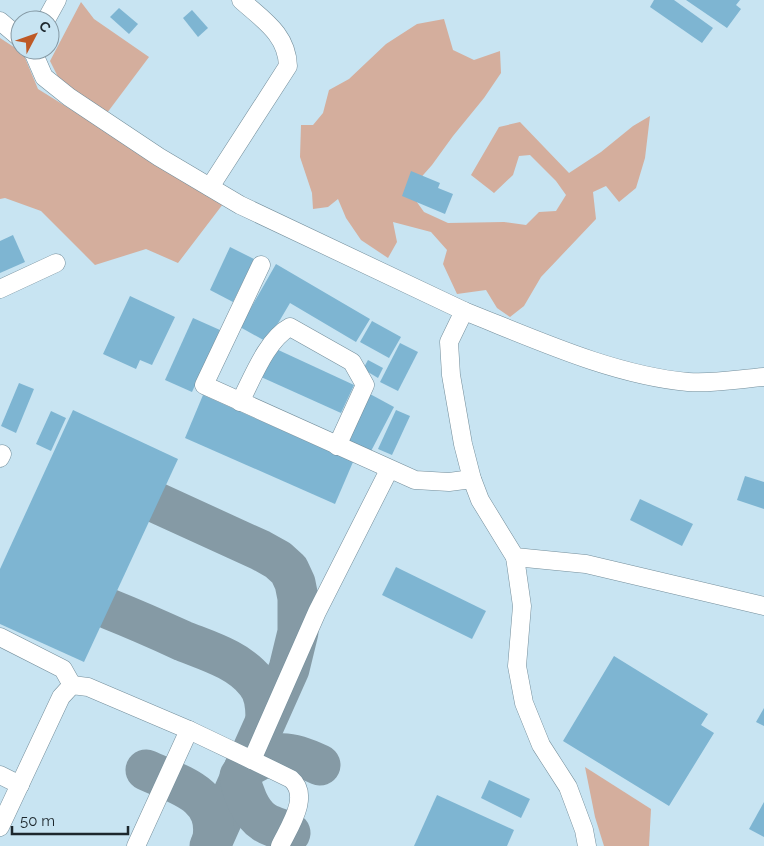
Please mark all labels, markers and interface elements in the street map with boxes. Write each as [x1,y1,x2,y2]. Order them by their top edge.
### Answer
north arrow [10,10,60,60]
text: С [36,18,54,36]
scale bar [12,804,129,836]
text: 50 m [20,812,55,830]

